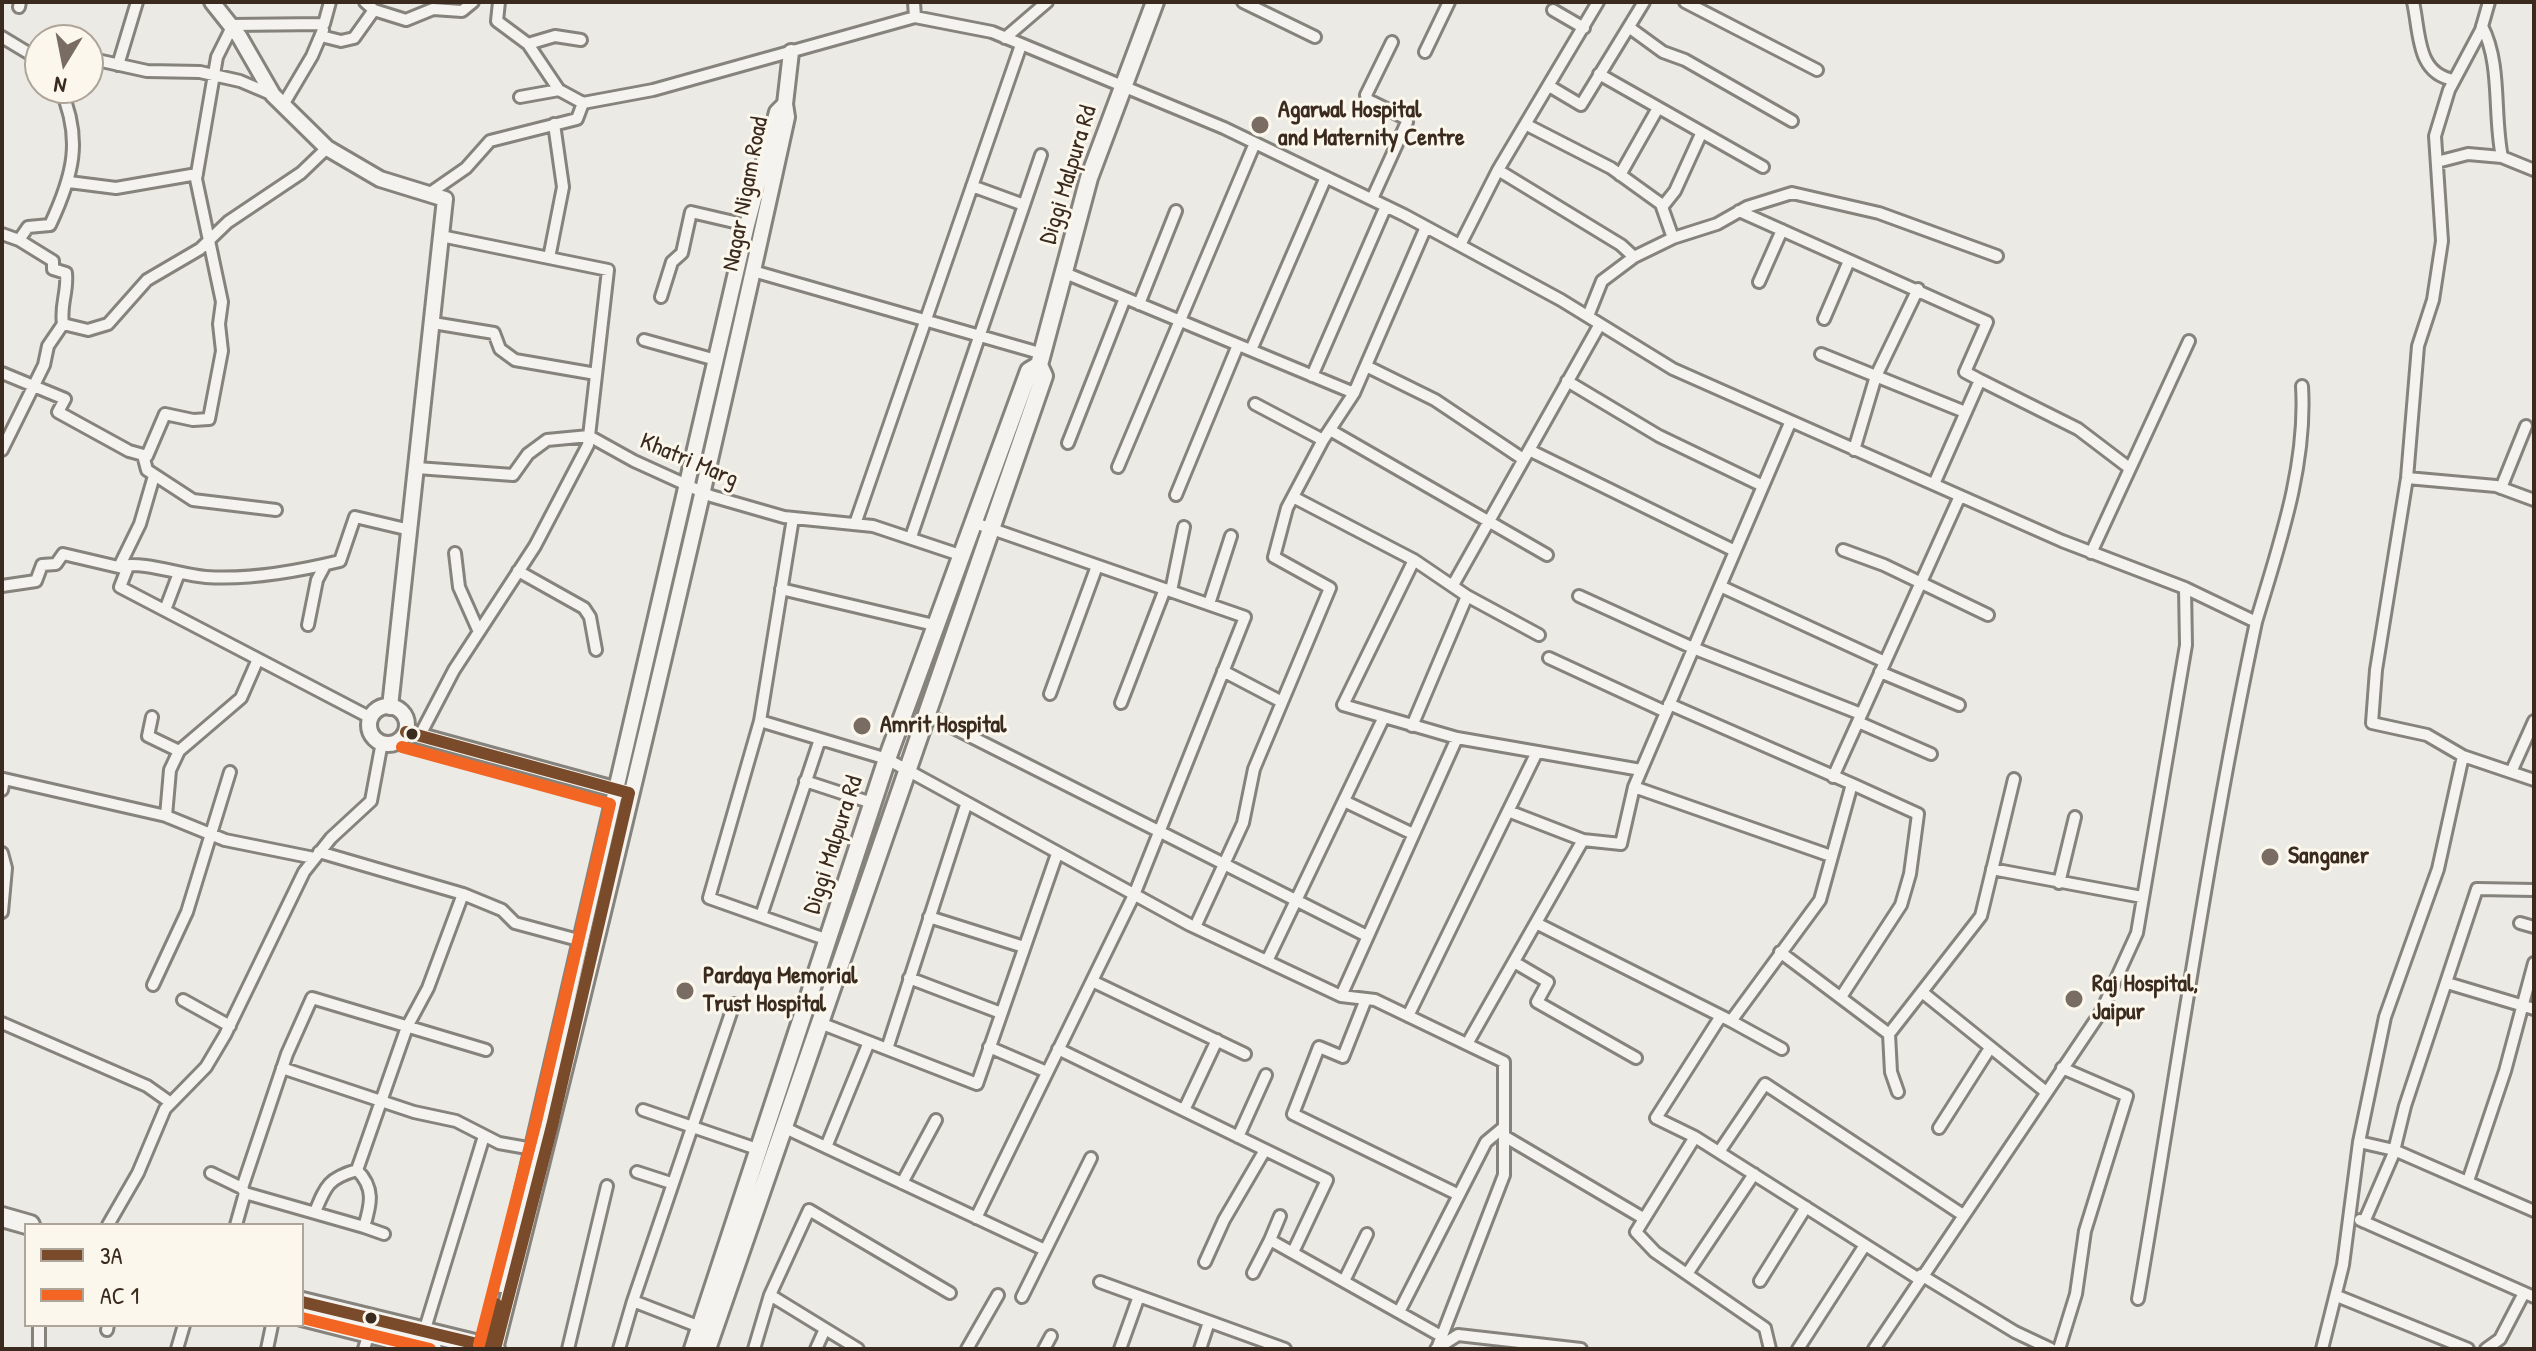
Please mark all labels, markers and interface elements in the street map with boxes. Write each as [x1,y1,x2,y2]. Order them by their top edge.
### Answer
north arrow [24,24,104,104]
text: N [52,70,69,101]
place label: Agarwal Hospital and Maternity Centre [1278,97,1465,153]
street label: Diggi Malpura Rd [1034,102,1104,248]
street label: Nagar Nigam Road [717,114,775,274]
marker: Agarwal Hospital and Maternity Centre [1249,114,1271,136]
street label: Khatri Marg [635,427,743,495]
place label: Amrit Hospital [880,712,1006,740]
marker: Amrit Hospital [851,715,873,737]
unlabelled marker [404,726,420,742]
street label: Diggi Malpura Rd [798,772,870,918]
place label: Sanganer [2288,843,2369,871]
marker: Sanganer [2259,846,2281,868]
place label: Pardaya Memorial Trust Hospital [703,963,857,1019]
place label: Raj Hospital, Jaipur [2092,971,2198,1027]
marker: Pardaya Memorial Trust Hospital [674,980,696,1002]
marker: Raj Hospital, Jaipur [2063,988,2085,1010]
legend [24,1223,304,1327]
text: 3A [100,1239,122,1271]
text: AC 1 [100,1279,139,1311]
unlabelled marker [363,1310,379,1326]

